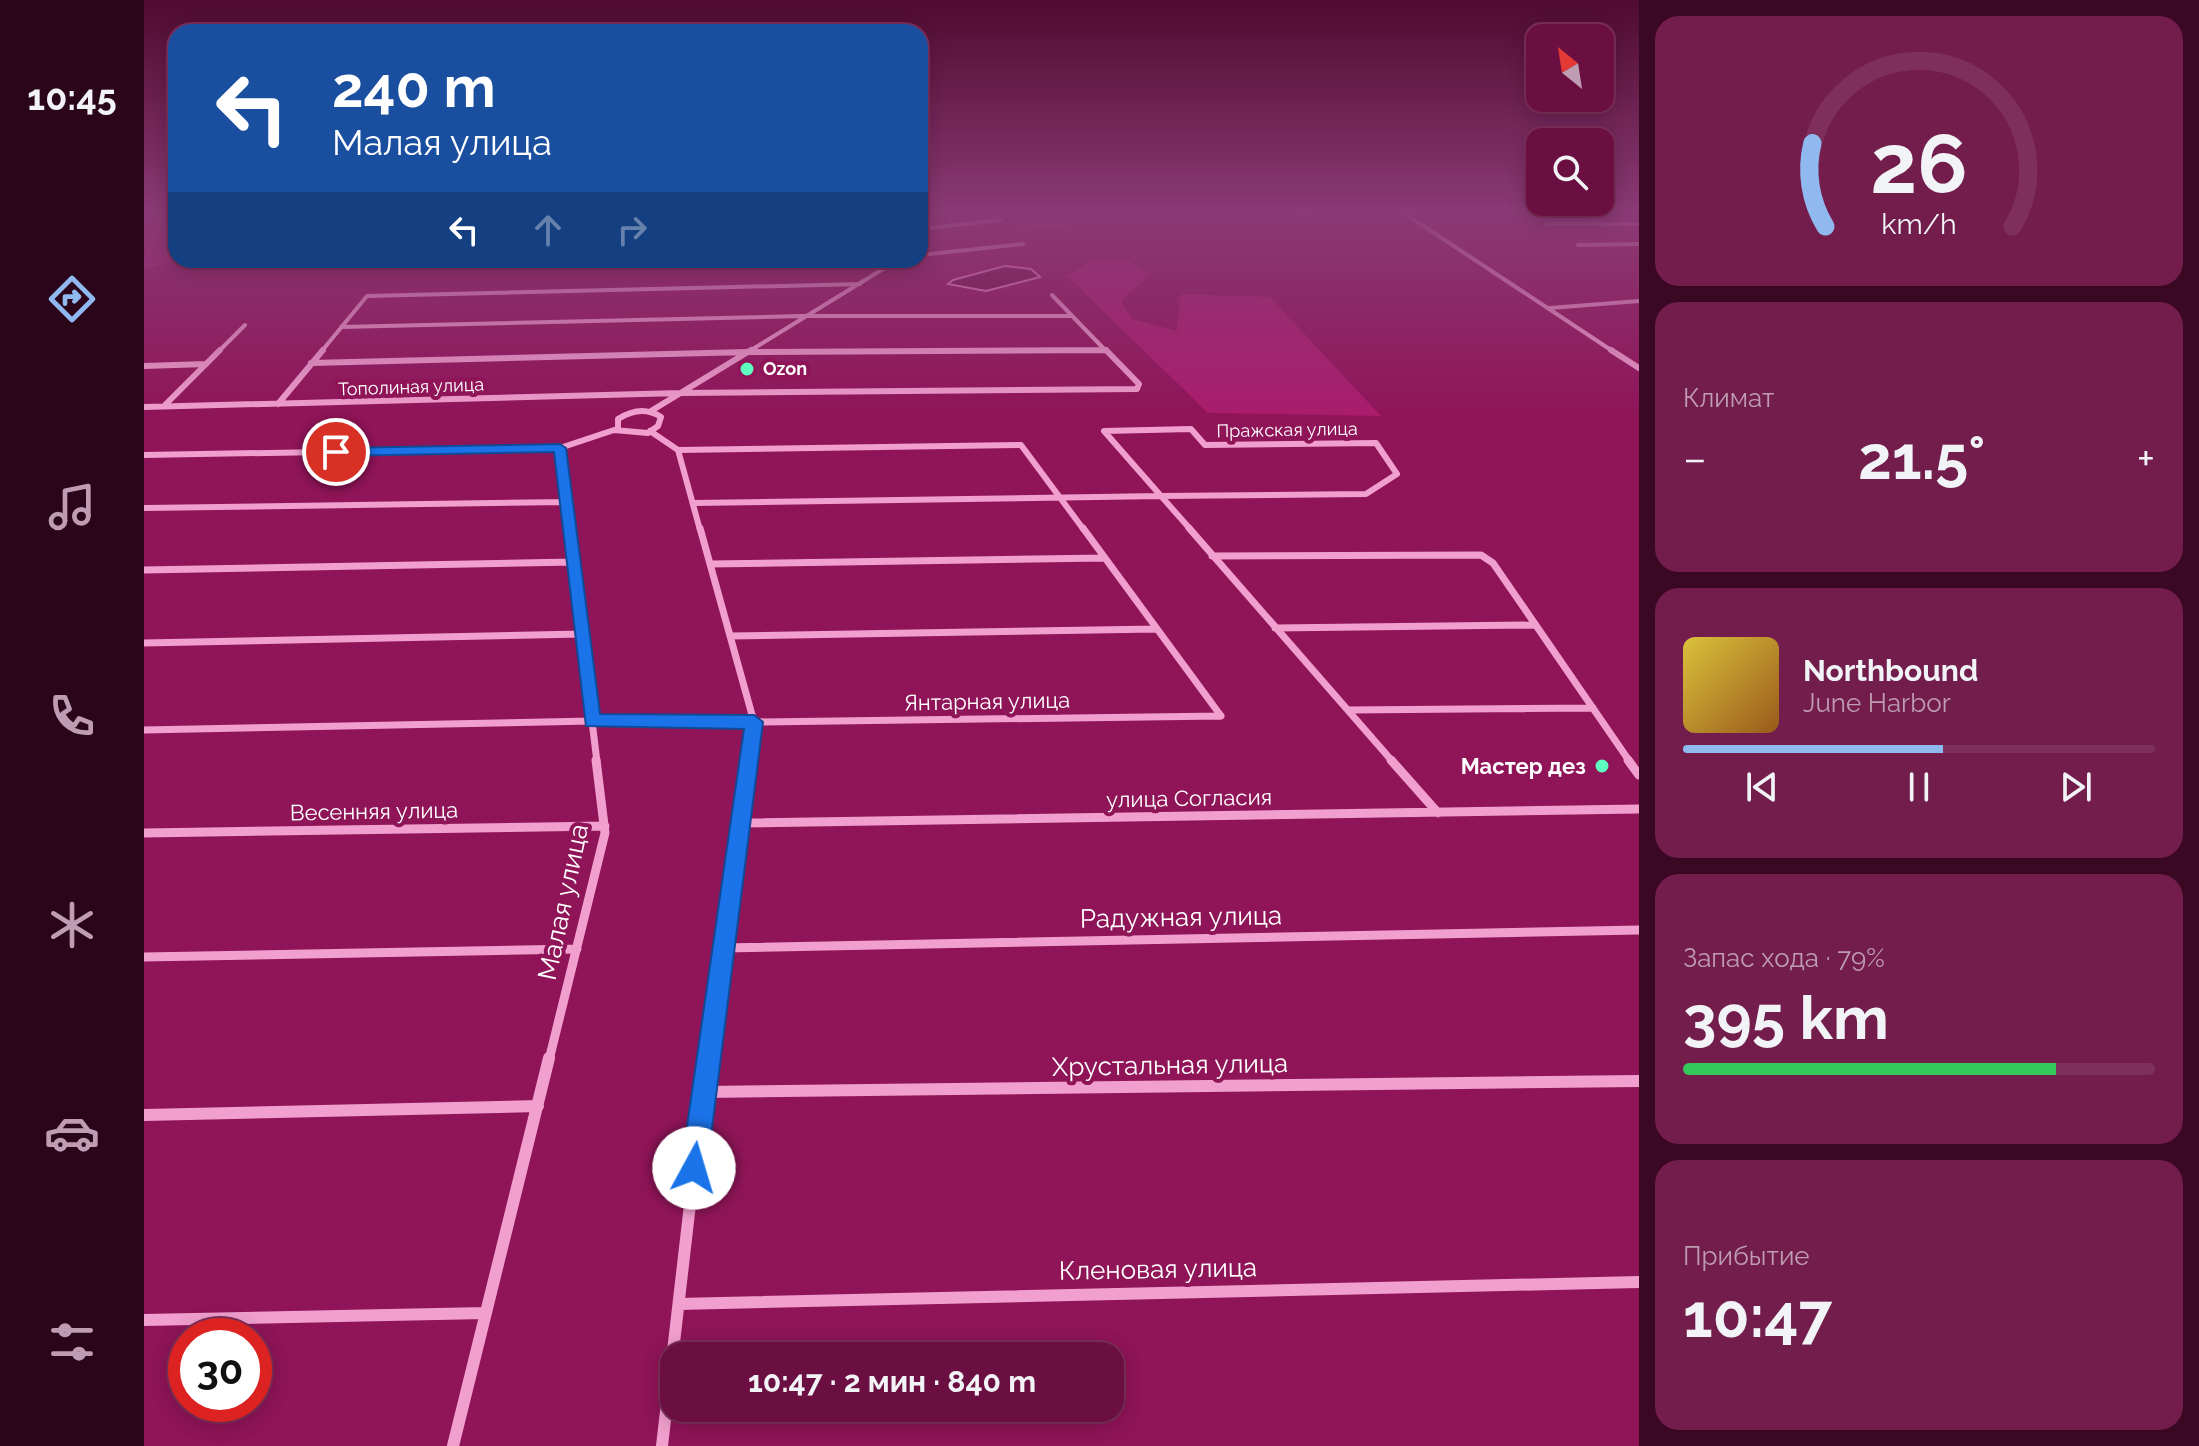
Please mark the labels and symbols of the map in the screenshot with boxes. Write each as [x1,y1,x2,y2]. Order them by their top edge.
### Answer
north arrow [1526,24,1614,112]
place label: Ozon [763,358,807,379]
marker: Ozon [738,360,756,378]
street label: Тополиная улица [338,373,484,400]
pin [302,418,370,486]
street label: Пражская улица [1216,418,1358,441]
street label: Янтарная улица [904,687,1070,715]
place label: Мастер дез [1461,753,1586,779]
marker: Мастер дез [1593,757,1611,775]
street label: улица Согласия [1106,784,1272,812]
street label: Весенняя улица [290,797,458,825]
street label: Малая улица [532,821,594,983]
street label: Радужная улица [1080,900,1282,934]
street label: Хрустальная улица [1052,1048,1288,1082]
position arrow [652,1126,736,1210]
street label: Кленовая улица [1059,1252,1257,1286]
speed limit sign: 30 [168,1318,272,1422]

